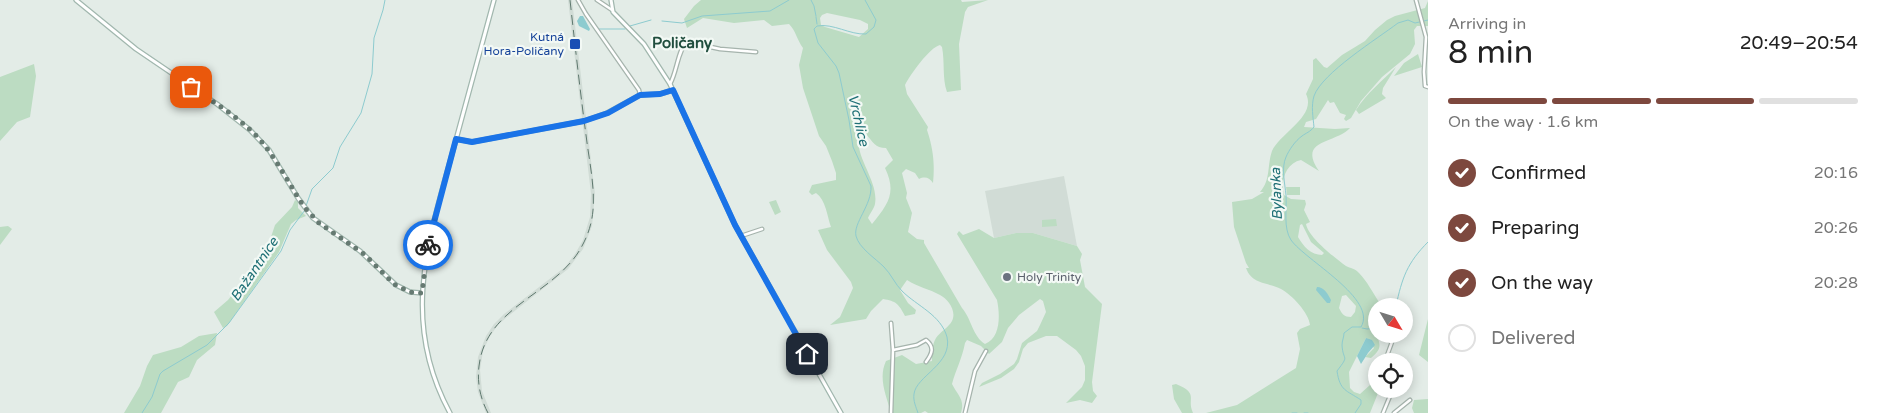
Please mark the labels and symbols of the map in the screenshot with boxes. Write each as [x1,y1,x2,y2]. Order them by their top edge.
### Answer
place label: Kutná Hora-Poličany [484,30,565,58]
district label: Poličany [652,34,712,53]
marker: Kutná Hora-Poličany [568,37,582,51]
pin [170,66,212,108]
water label: Vrchlice [844,93,873,149]
water label: Bylanka [1267,166,1286,220]
courier [403,220,453,270]
water label: Bažantnice [227,233,283,304]
place label: Holy Trinity [1017,270,1082,284]
marker: Holy Trinity [1001,271,1013,283]
north arrow [1368,298,1412,342]
pin [786,333,828,375]

